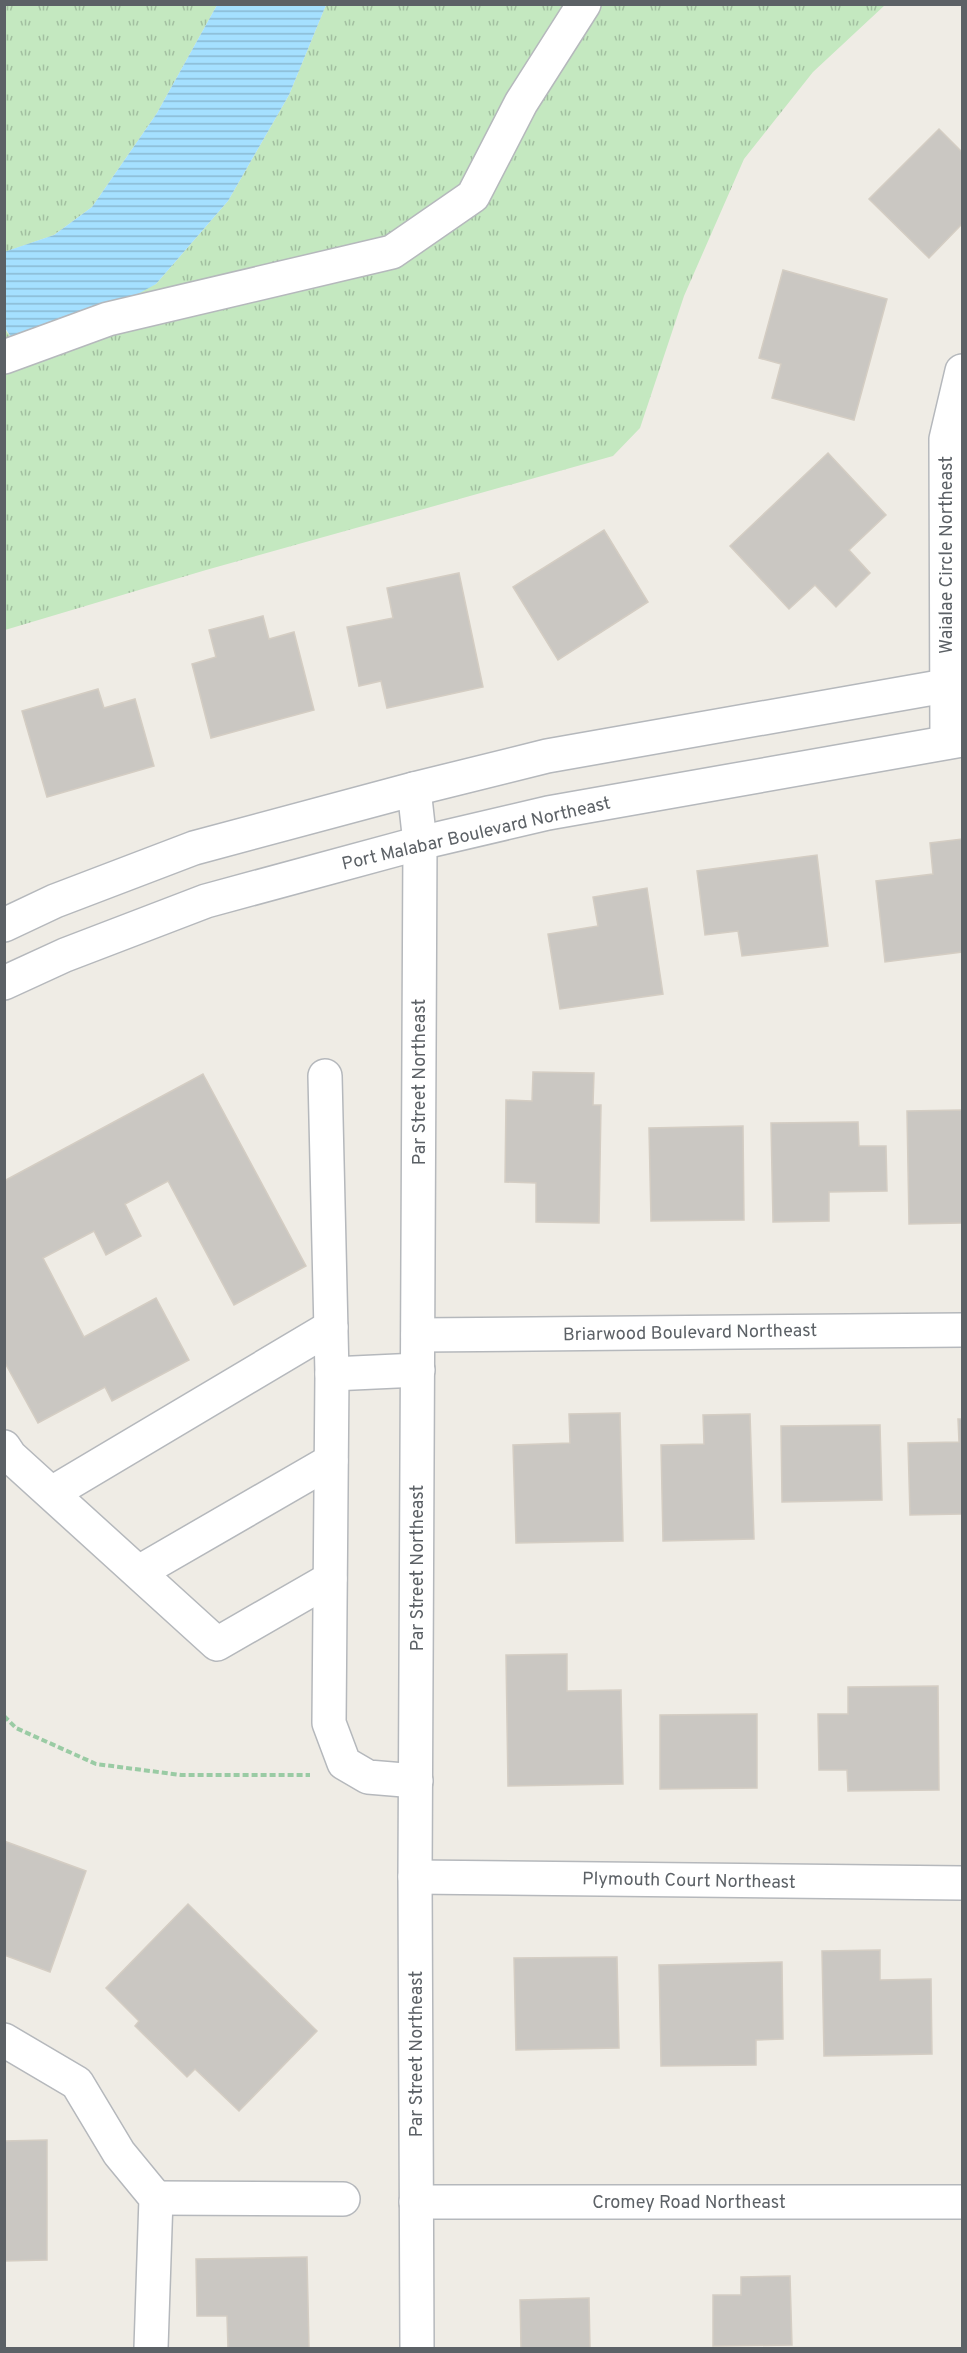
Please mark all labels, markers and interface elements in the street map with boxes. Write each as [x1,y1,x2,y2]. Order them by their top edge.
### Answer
street label: Waialae Circle Northeast [936,456,959,654]
street label: Port Malabar Boulevard Northeast [340,792,613,877]
street label: Par Street Northeast [409,999,432,1165]
street label: Briarwood Boulevard Northeast [563,1320,817,1347]
street label: Par Street Northeast [407,1485,430,1651]
street label: Plymouth Court Northeast [582,1868,796,1895]
street label: Par Street Northeast [406,1971,429,2137]
street label: Cromey Road Northeast [592,2192,786,2215]

